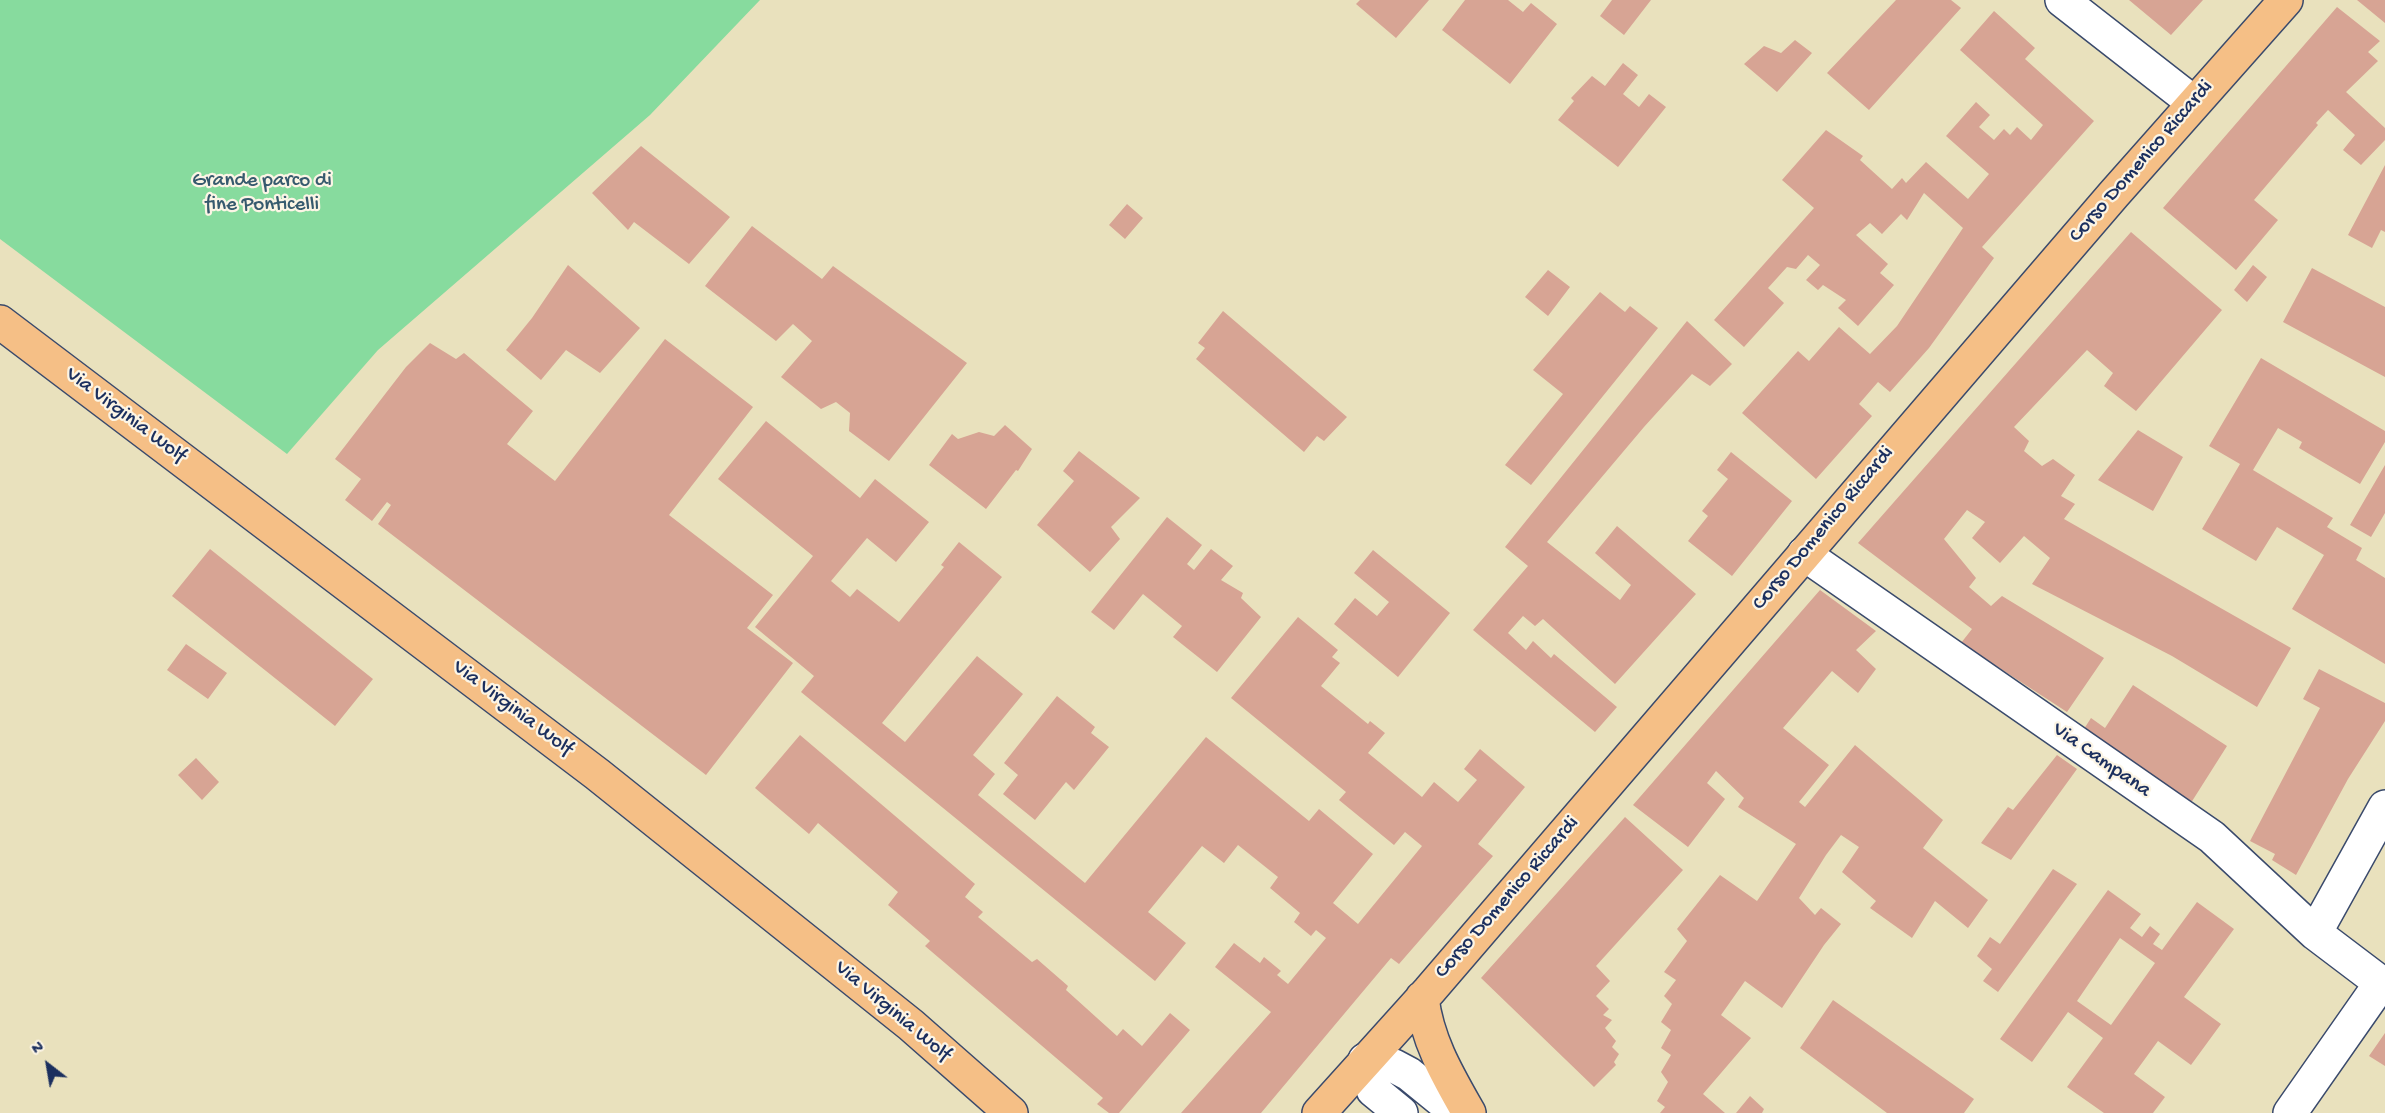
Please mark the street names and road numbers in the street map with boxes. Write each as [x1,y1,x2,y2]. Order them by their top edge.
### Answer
street label: Corso Domenico Riccardi [2065,76,2219,248]
street label: Via Virginia Wolf [60,363,190,469]
street label: Corso Domenico Riccardi [1748,442,1900,616]
street label: Via Virginia Wolf [447,656,577,762]
street label: Via Campana [2047,718,2155,804]
street label: Corso Domenico Riccardi [1431,812,1585,984]
street label: Via Virginia Wolf [829,956,955,1068]

